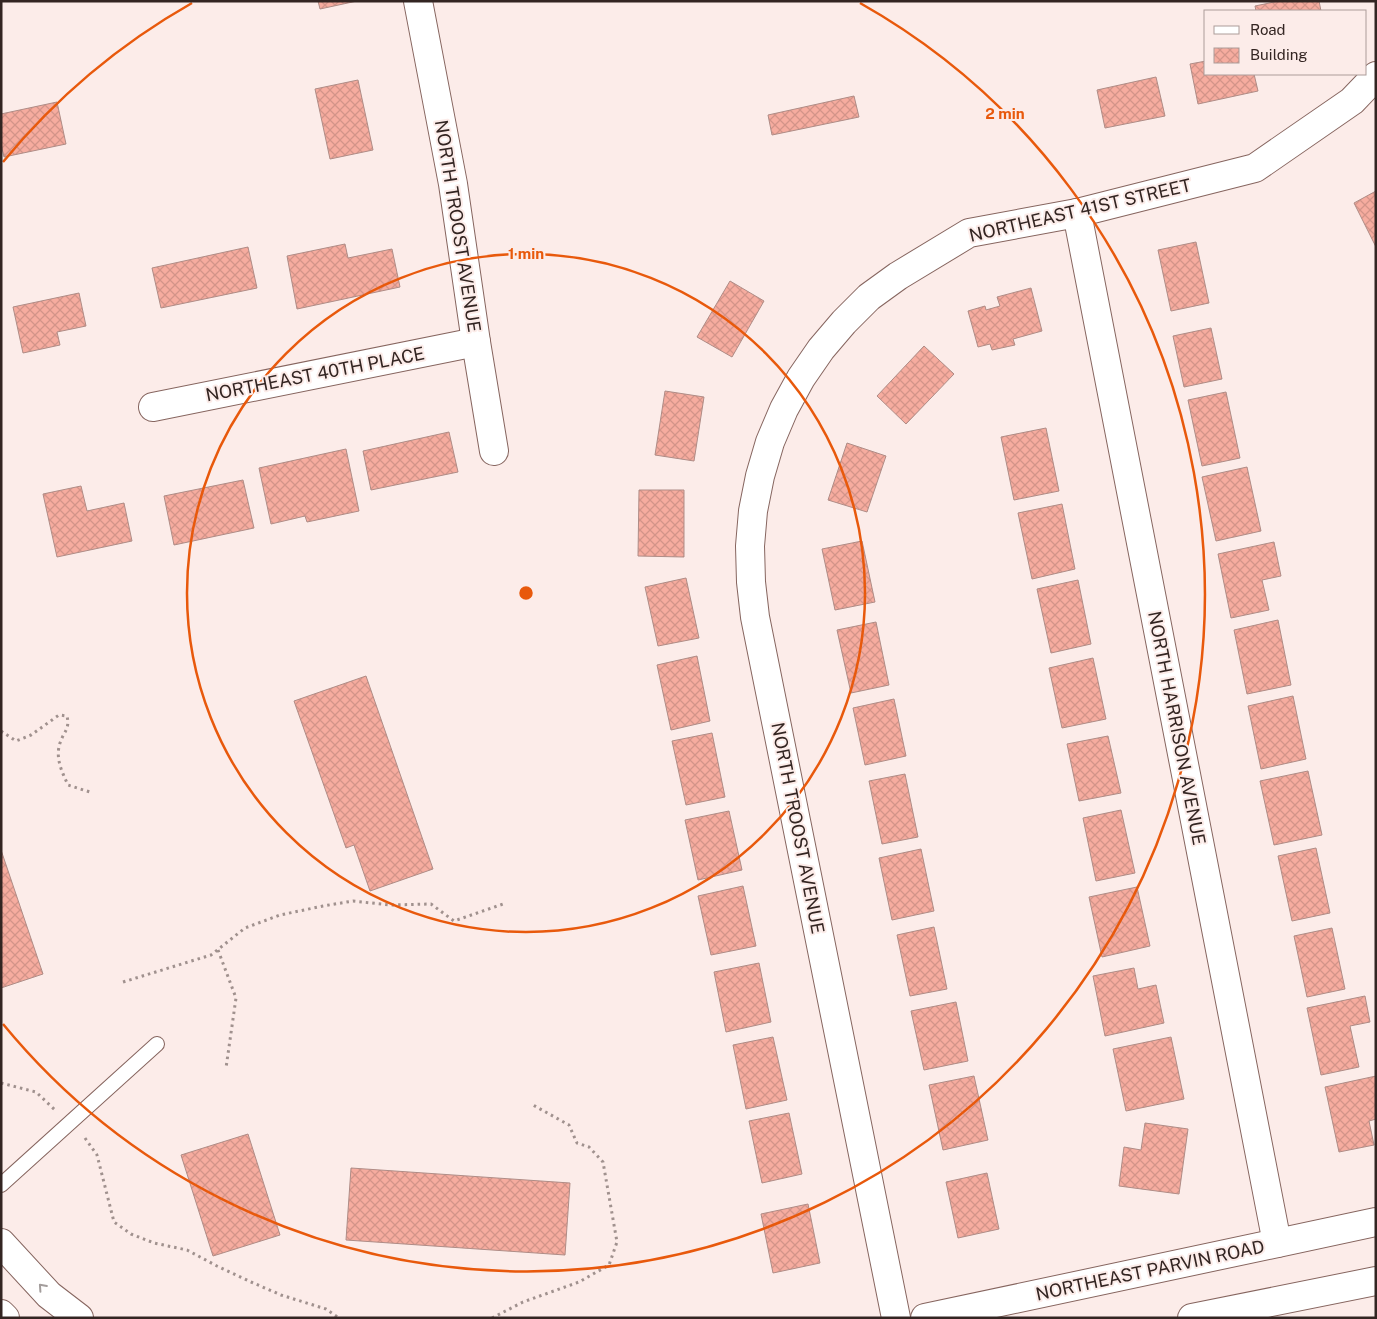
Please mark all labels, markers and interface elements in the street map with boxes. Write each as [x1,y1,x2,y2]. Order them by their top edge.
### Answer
legend [1204,10,1367,75]
text: Road [1250,21,1286,38]
text: Building [1250,46,1308,63]
text: 2 min [985,105,1025,122]
street label: NORTH TROOST AVENUE [431,118,485,334]
street label: NORTHEAST 41ST STREET [967,174,1193,246]
text: 1 min [508,245,544,262]
street label: NORTHEAST 40TH PLACE [204,342,426,406]
centre of rings [517,584,535,602]
street label: NORTH HARRISON AVENUE [1144,609,1210,847]
street label: NORTH TROOST AVENUE [767,721,829,935]
street label: NORTHEAST PARVIN ROAD [1034,1235,1266,1305]
one-way arrow [39,1284,48,1293]

